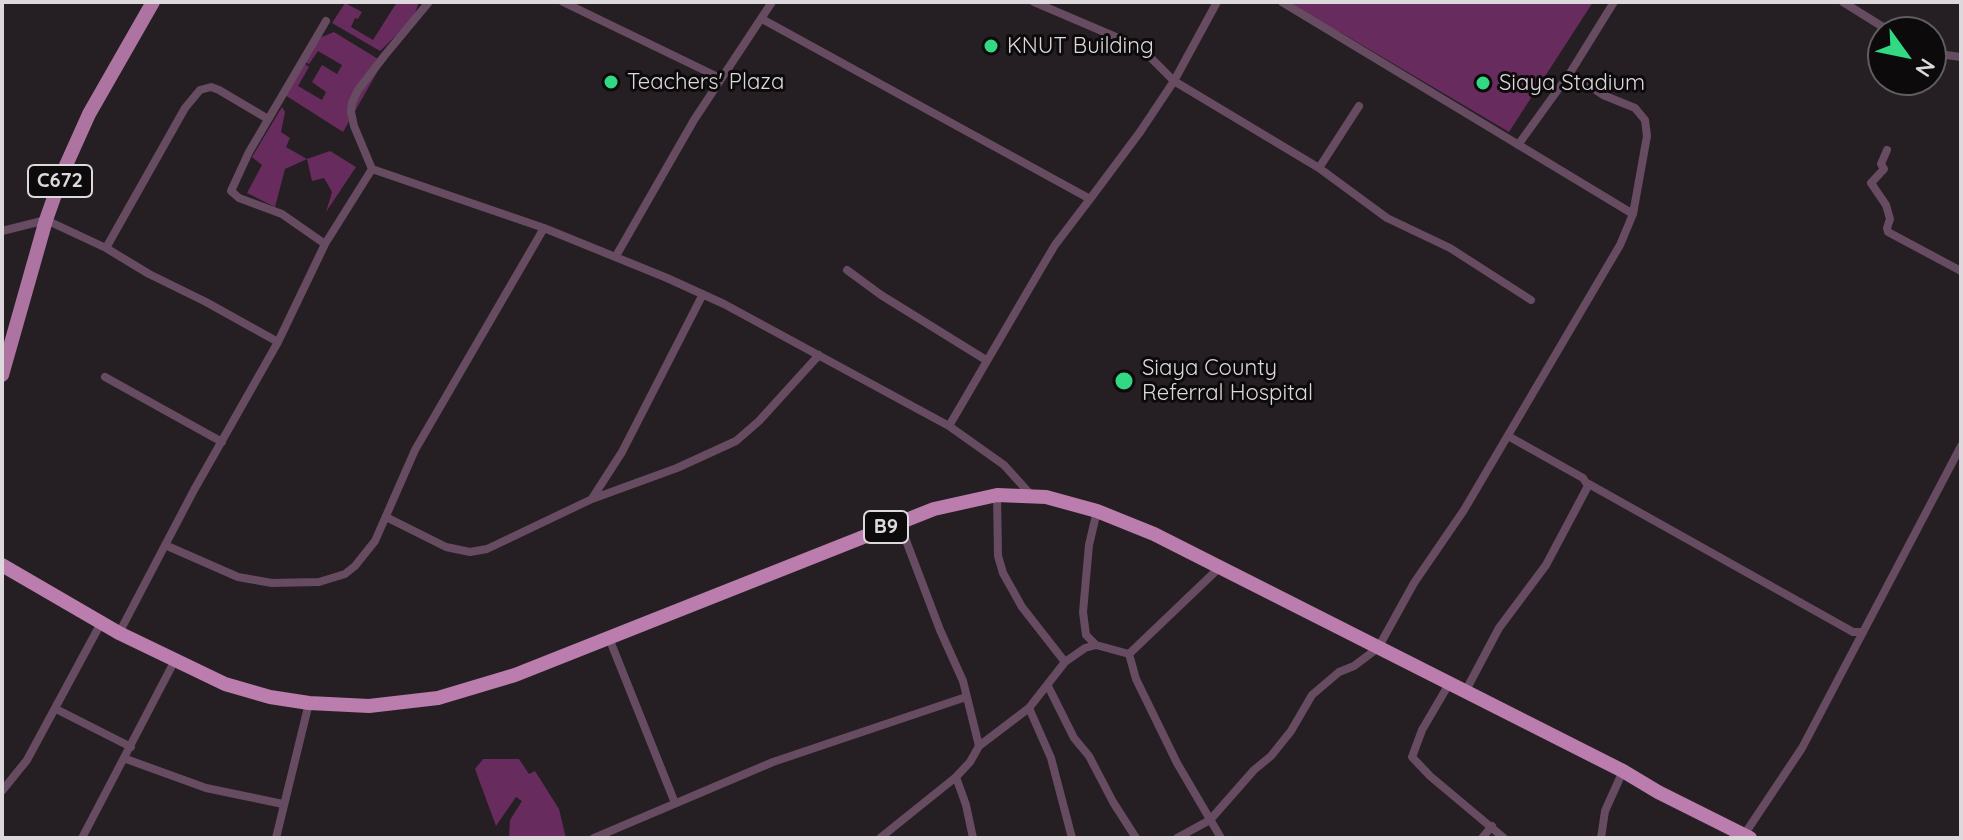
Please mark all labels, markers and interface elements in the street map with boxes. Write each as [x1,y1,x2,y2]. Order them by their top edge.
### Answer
north arrow [1867,16,1947,96]
place label: KNUT Building [1007,33,1154,59]
marker: KNUT Building [982,37,1000,55]
text: N [1909,54,1942,82]
place label: Teachers' Plaza [627,69,784,95]
place label: Siaya Stadium [1499,70,1645,96]
marker: Teachers' Plaza [602,73,620,91]
marker: Siaya Stadium [1474,74,1492,92]
road number: C672 [28,165,92,197]
place label: Siaya County Referral Hospital [1142,355,1313,406]
marker: Siaya County Referral Hospital [1113,370,1135,392]
road number: B9 [864,511,908,543]

